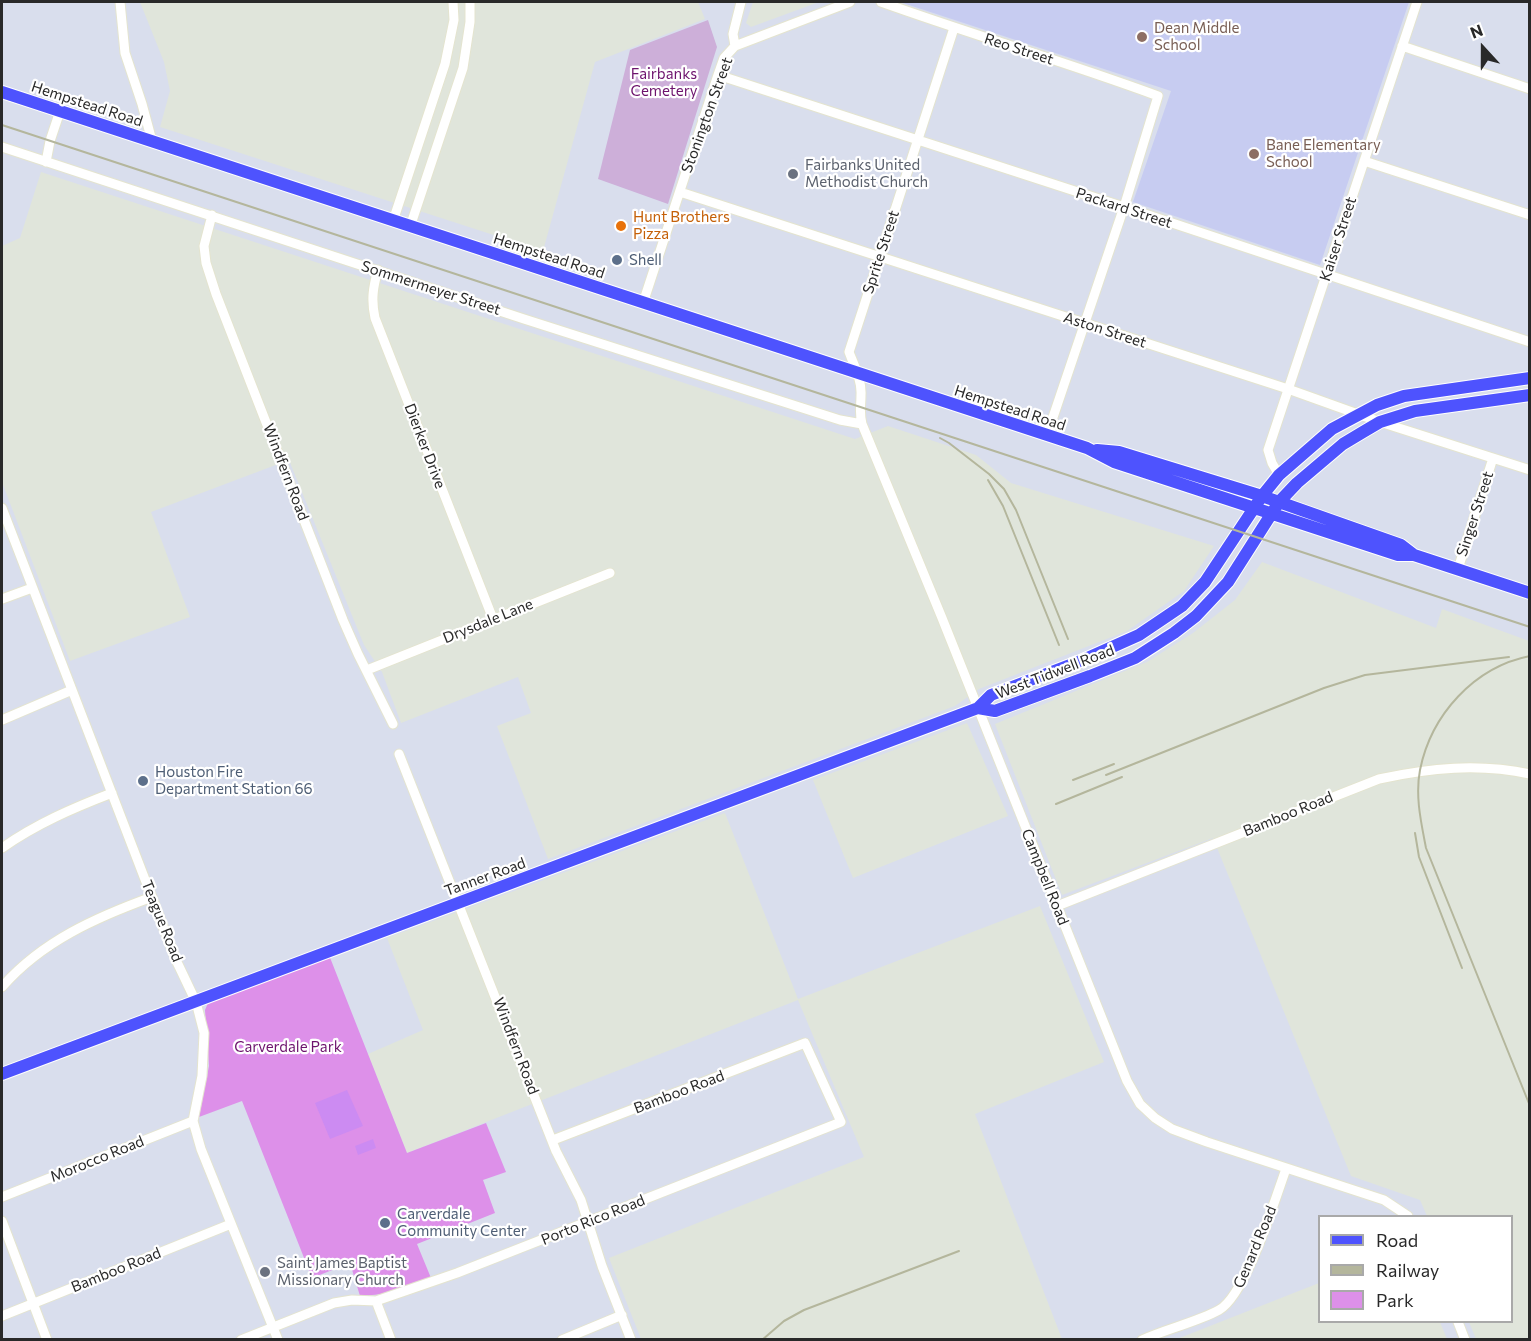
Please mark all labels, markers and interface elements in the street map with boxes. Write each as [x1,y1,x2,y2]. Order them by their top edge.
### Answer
north arrow [1453,18,1513,78]
place label: Dean Middle School [1154,19,1240,54]
text: N [1467,20,1485,42]
street label: Reo Street [982,29,1056,69]
marker: Dean Middle School [1135,30,1149,44]
street label: Stonington Street [678,55,736,175]
park label: Fairbanks Cemetery [631,65,697,100]
street label: Hempstead Road [29,78,145,130]
place label: Bane Elementary School [1266,136,1381,171]
marker: Bane Elementary School [1247,147,1261,161]
place label: Fairbanks United Methodist Church [805,156,928,191]
marker: Fairbanks United Methodist Church [786,167,800,181]
street label: Packard Street [1074,184,1174,232]
street label: Kaiser Street [1316,194,1360,284]
place label: Hunt Brothers Pizza [633,208,730,243]
street label: Sprite Street [859,208,903,296]
marker: Hunt Brothers Pizza [614,219,628,233]
street label: Hempstead Road [491,230,607,282]
place label: Shell [629,251,662,269]
marker: Shell [610,253,624,267]
street label: Sommermeyer Street [359,257,503,319]
street label: Aston Street [1061,308,1149,352]
street label: Hempstead Road [952,382,1068,434]
street label: Dierker Drive [401,401,449,491]
street label: Windfern Road [259,421,313,523]
street label: Singer Street [1453,469,1497,559]
street label: Drysdale Lane [440,595,536,647]
street label: West Tidwell Road [993,641,1117,703]
place label: Houston Fire Department Station 66 [155,763,313,798]
marker: Houston Fire Department Station 66 [136,774,150,788]
street label: Bamboo Road [1240,788,1336,840]
street label: Campbell Road [1017,826,1073,928]
street label: Tanner Road [442,854,528,900]
street label: Teague Road [137,878,187,964]
street label: Windfern Road [489,995,543,1097]
park label: Carverdale Park [234,1038,342,1056]
street label: Bamboo Road [631,1067,727,1117]
street label: Morocco Road [47,1132,147,1186]
street label: Porto Rico Road [539,1191,647,1249]
street label: Genard Road [1230,1203,1280,1291]
place label: Carverdale Community Center [397,1205,527,1240]
legend [1318,1215,1513,1323]
marker: Carverdale Community Center [378,1216,392,1230]
text: Road [1376,1229,1418,1251]
street label: Bamboo Road [68,1244,164,1296]
place label: Saint James Baptist Missionary Church [277,1254,407,1289]
text: Railway [1376,1259,1439,1281]
marker: Saint James Baptist Missionary Church [258,1265,272,1279]
text: Park [1376,1289,1414,1311]

